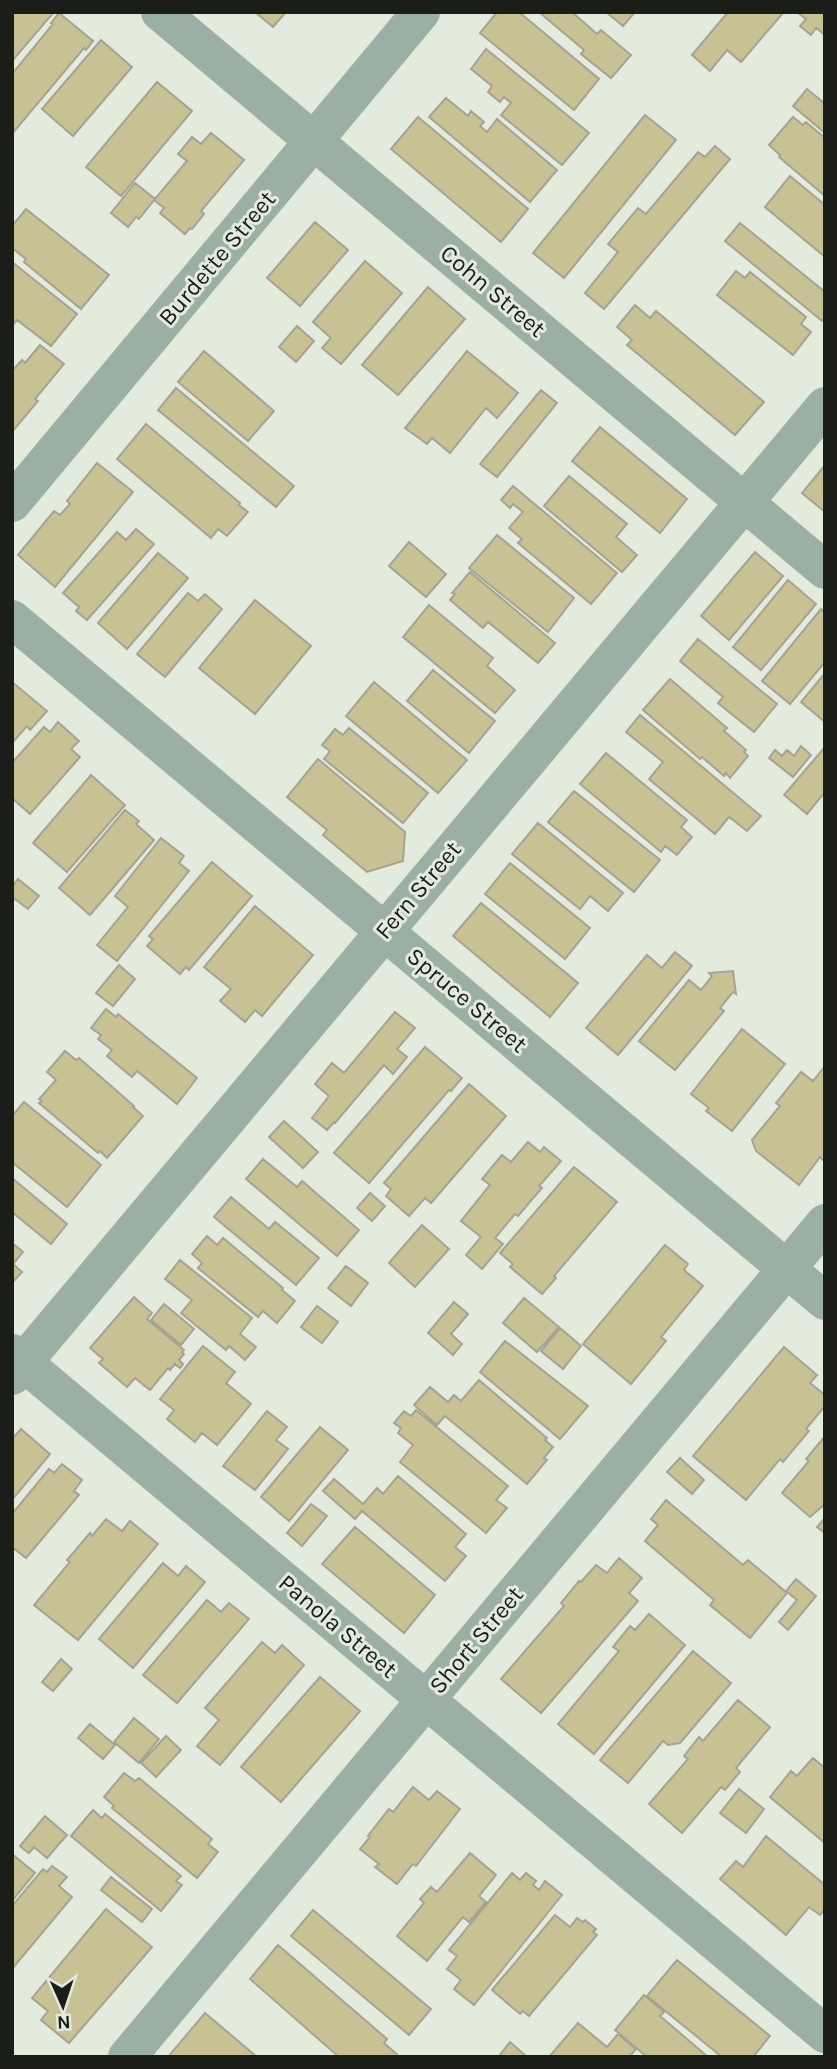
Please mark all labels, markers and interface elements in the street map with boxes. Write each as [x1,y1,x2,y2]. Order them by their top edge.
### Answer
street label: Burdette Street [153,185,281,331]
street label: Cohn Street [435,239,551,343]
street label: Fern Street [369,835,467,945]
street label: Spruce Street [401,942,533,1058]
street label: Panola Street [273,1568,403,1684]
street label: Short Street [423,1581,529,1699]
north arrow [28,1971,98,2041]
text: N [56,2011,71,2033]

